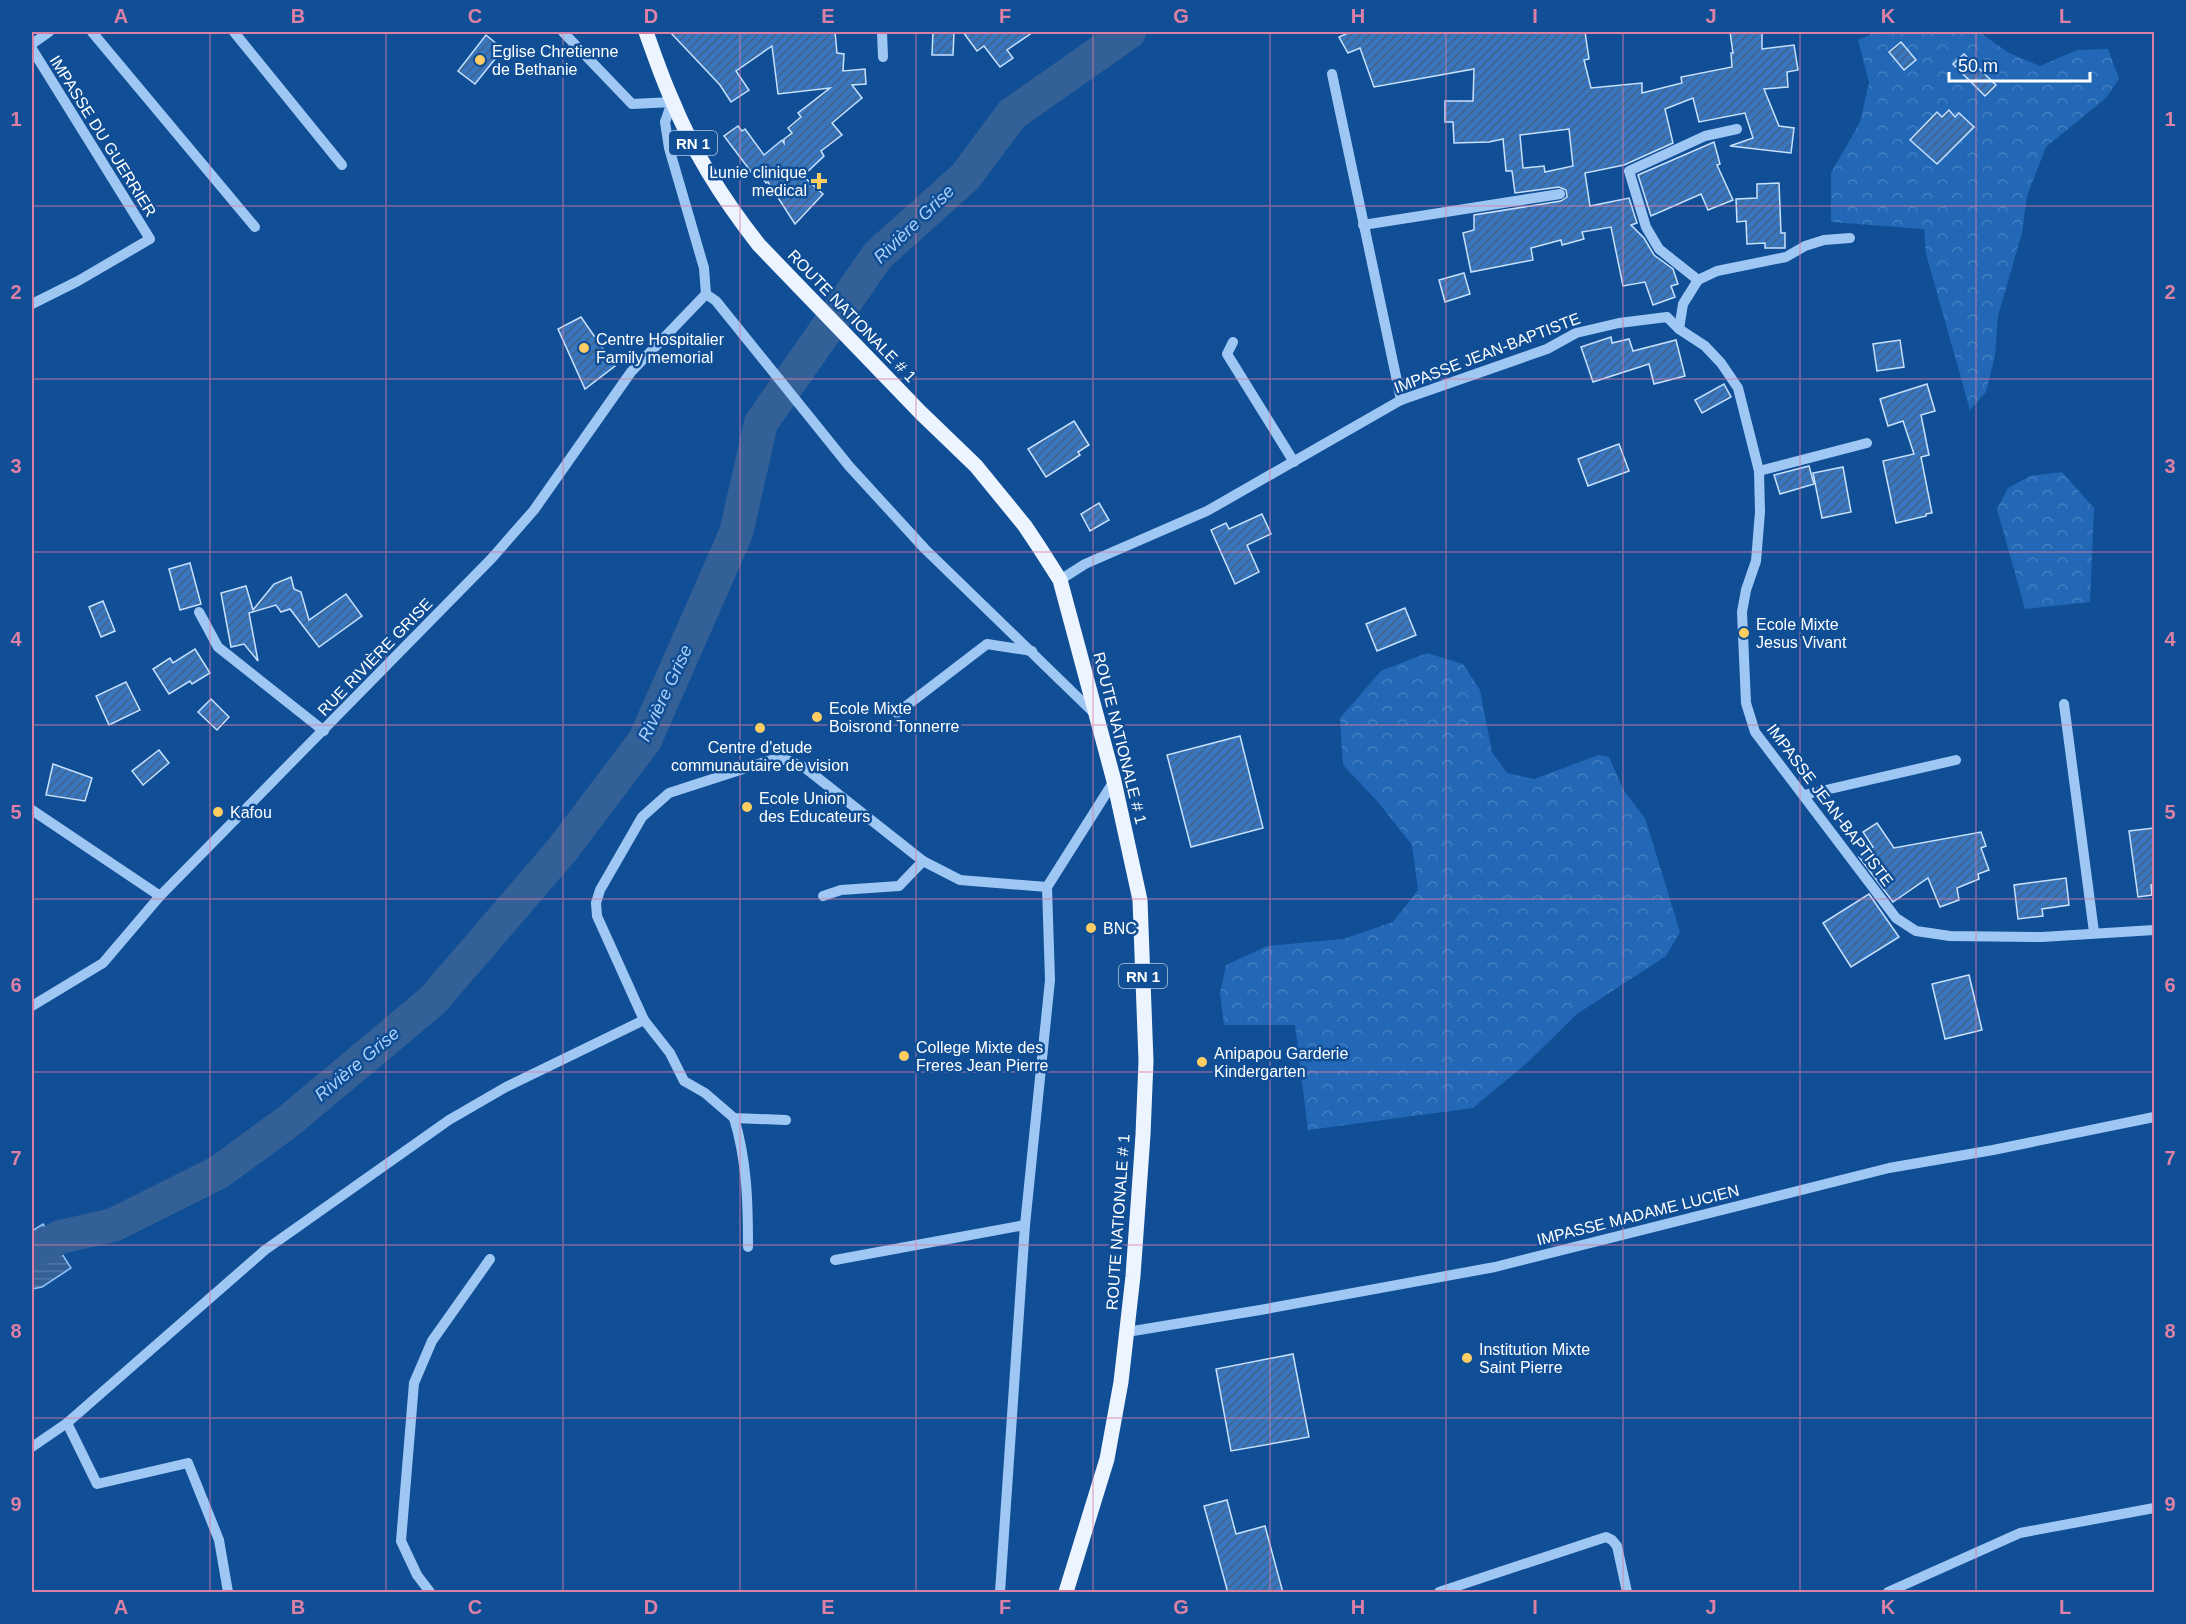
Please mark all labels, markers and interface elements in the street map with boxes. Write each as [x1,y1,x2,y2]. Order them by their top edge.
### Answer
text: A [114,5,128,27]
text: B [291,5,305,27]
text: C [468,5,482,27]
text: D [644,5,658,27]
text: E [821,5,835,27]
text: F [999,5,1011,27]
text: G [1173,5,1189,27]
text: H [1351,5,1365,27]
text: I [1532,5,1538,27]
text: J [1705,5,1717,27]
text: K [1881,5,1896,27]
text: L [2059,5,2071,27]
place label: Eglise Chretienne de Bethanie [492,43,618,78]
scale bar [1949,45,2090,83]
street label: IMPASSE DU GUERRIER [46,52,160,220]
marker: Eglise Chretienne de Bethanie [473,53,487,67]
text: 50 m [1958,56,1998,76]
text: 1 [10,108,22,130]
text: 1 [2164,108,2176,130]
road number: RN 1 [669,131,717,155]
place label: Lunie clinique medical [709,164,807,199]
marker: Lunie clinique medical [812,174,826,188]
water label: Rivière Grise [870,181,958,267]
street label: ROUTE NATIONALE # 1 [785,247,920,386]
text: 2 [10,281,22,303]
text: 2 [2164,281,2176,303]
street label: IMPASSE JEAN-BAPTISTE [1392,310,1582,396]
place label: Centre Hospitalier Family memorial [596,331,725,366]
marker: Centre Hospitalier Family memorial [577,341,591,355]
text: 3 [10,455,22,477]
text: 3 [2164,455,2176,477]
street label: RUE RIVIÈRE GRISE [314,594,435,719]
place label: Ecole Mixte Jesus Vivant [1756,616,1847,651]
marker: Ecole Mixte Jesus Vivant [1737,626,1751,640]
text: 4 [10,628,22,650]
text: 4 [2164,628,2176,650]
water label: Rivière Grise [634,642,696,744]
street label: ROUTE NATIONALE # 1 [1090,650,1150,826]
place label: Ecole Mixte Boisrond Tonnerre [829,700,960,735]
marker: Ecole Mixte Boisrond Tonnerre [810,710,824,724]
marker: Centre d'etude communautaire de vision [753,721,767,735]
street label: IMPASSE JEAN-BAPTISTE [1764,721,1896,889]
place label: Centre d'etude communautaire de vision [671,739,849,774]
place label: Ecole Union des Educateurs [759,790,870,825]
marker: Ecole Union des Educateurs [740,800,754,814]
text: 5 [10,801,22,823]
text: 5 [2164,801,2176,823]
place label: Kafou [230,804,272,821]
marker: Kafou [211,805,225,819]
place label: BNC [1103,920,1137,937]
marker: BNC [1084,921,1098,935]
road number: RN 1 [1119,964,1167,988]
text: 6 [10,974,22,996]
text: 6 [2164,974,2176,996]
water label: Rivière Grise [311,1023,403,1105]
place label: College Mixte des Freres Jean Pierre [916,1039,1049,1074]
place label: Anipapou Garderie Kindergarten [1214,1045,1348,1080]
marker: College Mixte des Freres Jean Pierre [897,1049,911,1063]
marker: Anipapou Garderie Kindergarten [1195,1055,1209,1069]
street label: ROUTE NATIONALE # 1 [1103,1133,1133,1311]
text: 7 [10,1147,22,1169]
text: 7 [2164,1147,2176,1169]
street label: IMPASSE MADAME LUCIEN [1535,1182,1741,1248]
text: 8 [10,1320,22,1342]
text: 8 [2164,1320,2176,1342]
place label: Institution Mixte Saint Pierre [1479,1341,1590,1376]
marker: Institution Mixte Saint Pierre [1460,1351,1474,1365]
text: 9 [10,1493,22,1515]
text: 9 [2164,1493,2176,1515]
text: A [114,1596,128,1618]
text: B [291,1596,305,1618]
text: C [468,1596,482,1618]
text: D [644,1596,658,1618]
text: E [821,1596,835,1618]
text: F [999,1596,1011,1618]
text: G [1173,1596,1189,1618]
text: H [1351,1596,1365,1618]
text: I [1532,1596,1538,1618]
text: J [1705,1596,1717,1618]
text: K [1881,1596,1896,1618]
text: L [2059,1596,2071,1618]

